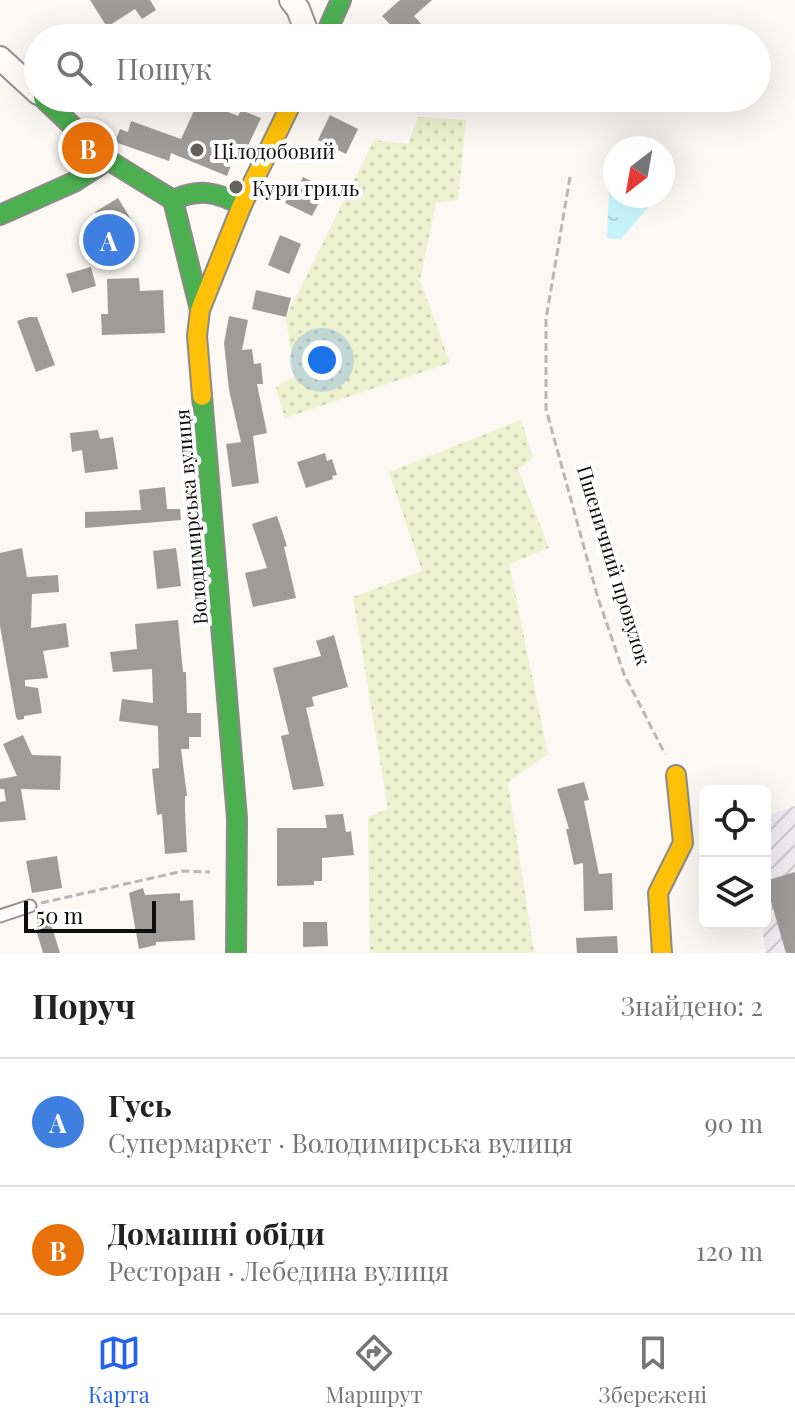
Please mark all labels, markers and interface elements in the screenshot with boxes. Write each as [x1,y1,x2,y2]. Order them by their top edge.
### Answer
search box [24,24,771,112]
icon: search [52,46,96,90]
text: Пошук [116,48,212,88]
pin: B [62,118,114,178]
north arrow [603,136,675,208]
place label: Цілодобовий [213,137,335,164]
marker: Цілодобовий [188,141,206,159]
place label: Кури гриль [252,174,359,201]
marker: Кури гриль [227,178,245,196]
pin: A [83,210,135,270]
your location [302,340,342,380]
street label: Володимирська вулиця [167,408,213,626]
street label: Пшеничний провулок [572,462,658,669]
map controls [699,785,771,929]
button: locate [699,785,771,857]
button: layers [699,857,771,929]
scale bar [24,897,156,933]
text: 50 m [36,900,83,930]
text: Поруч [32,982,136,1028]
text: Знайдено: 2 [621,988,763,1023]
text: Гусь [108,1085,171,1125]
text: A [49,1105,67,1140]
text: 90 m [705,1105,763,1140]
text: Супермаркет · Володимирська вулиця [108,1125,573,1160]
text: Домашні обіди [108,1213,325,1253]
text: B [49,1233,67,1268]
text: 120 m [696,1233,763,1268]
text: Ресторан · Лебедина вулиця [108,1253,449,1288]
tab: Карта [88,1331,150,1409]
tab: Маршрут [326,1331,423,1409]
tab: Збережені [599,1331,707,1409]

